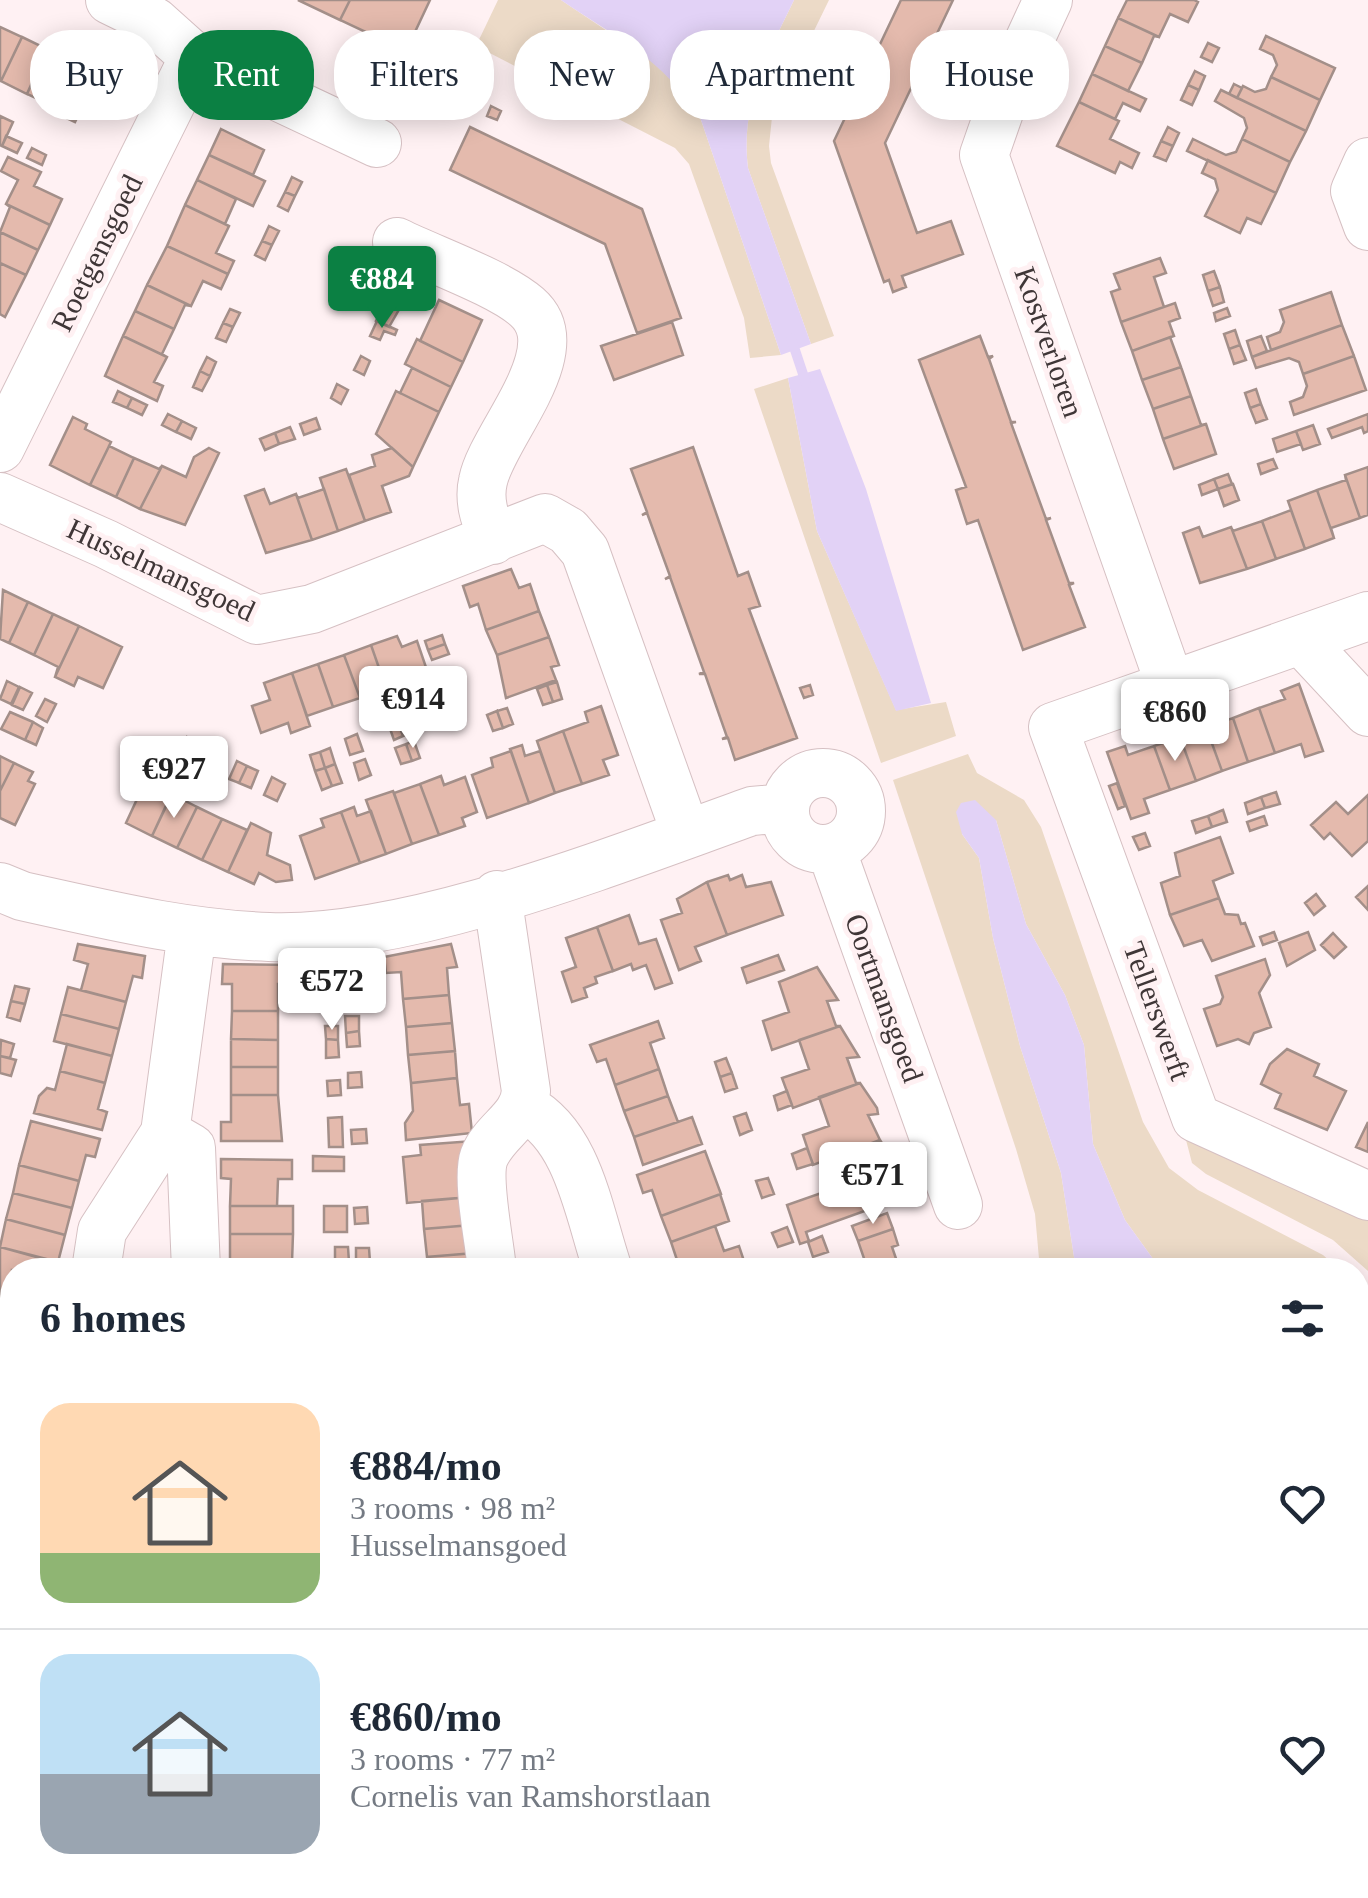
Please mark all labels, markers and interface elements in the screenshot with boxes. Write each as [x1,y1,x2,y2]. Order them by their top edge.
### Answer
chip: Buy [30,30,158,120]
chip: Rent [178,30,314,120]
chip: Filters [334,30,494,120]
chip: New [514,30,650,120]
chip: Apartment [670,30,890,120]
chip: House [910,30,1069,120]
street label: Roetgensgoed [44,169,149,336]
pin: €884 [323,246,441,331]
text: €884 [350,260,414,296]
street label: Kostverloren [1008,262,1091,421]
street label: Husselmansgoed [62,512,260,627]
pin: €914 [354,666,472,751]
pin: €860 [1116,679,1234,764]
text: €914 [381,680,445,716]
text: €860 [1143,693,1207,729]
pin: €927 [115,736,233,821]
text: €927 [142,750,206,786]
street label: Oortmansgoed [839,909,930,1086]
street label: Tellerswerft [1117,937,1198,1085]
pin: €572 [273,948,391,1033]
text: €572 [300,962,364,998]
pin: €571 [814,1142,932,1227]
text: €571 [841,1156,905,1192]
icon: filters [1275,1291,1330,1346]
text: 6 homes [40,1295,186,1341]
icon: home [120,1443,240,1563]
text: €884/mo [350,1443,502,1489]
icon: heart [1275,1476,1330,1531]
text: 3 rooms · 98 m² [350,1490,555,1526]
text: Husselmansgoed [350,1527,567,1563]
icon: home [120,1694,240,1814]
text: €860/mo [350,1694,502,1740]
icon: heart [1275,1727,1330,1782]
text: 3 rooms · 77 m² [350,1741,555,1777]
text: Cornelis van Ramshorstlaan [350,1778,711,1814]

